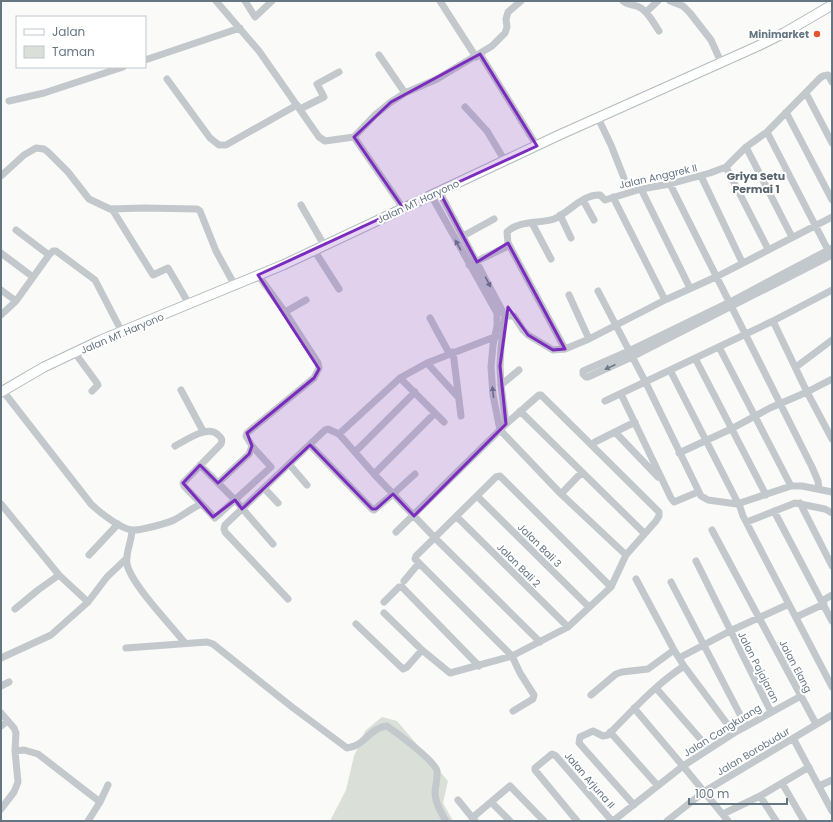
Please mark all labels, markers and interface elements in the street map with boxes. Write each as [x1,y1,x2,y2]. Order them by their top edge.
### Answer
legend [16,16,146,68]
text: Jalan [52,23,85,40]
place label: Minimarket [749,27,809,42]
marker: Minimarket [812,29,822,39]
text: Taman [52,43,95,60]
street label: Jalan Anggrek II [618,160,699,193]
district label: Griya Setu Permai 1 [727,168,785,197]
street label: Jalan MT Haryono [375,176,462,227]
one-way arrow [454,239,461,251]
one-way arrow [484,276,491,288]
street label: Jalan MT Haryono [78,309,166,358]
one-way arrow [604,364,615,370]
one-way arrow [490,386,496,398]
street label: Jalan Bali 3 [514,520,565,571]
street label: Jalan Bali 2 [493,540,544,591]
street label: Jalan Pajajaran [734,629,783,706]
street label: Jalan Elang [775,637,816,695]
street label: Jalan Cangkuang [680,700,764,760]
street label: Jalan Borobudur [714,723,793,779]
street label: Jalan Arjuna II [561,749,618,812]
scale bar [689,780,787,806]
text: 100 m [695,785,729,802]

